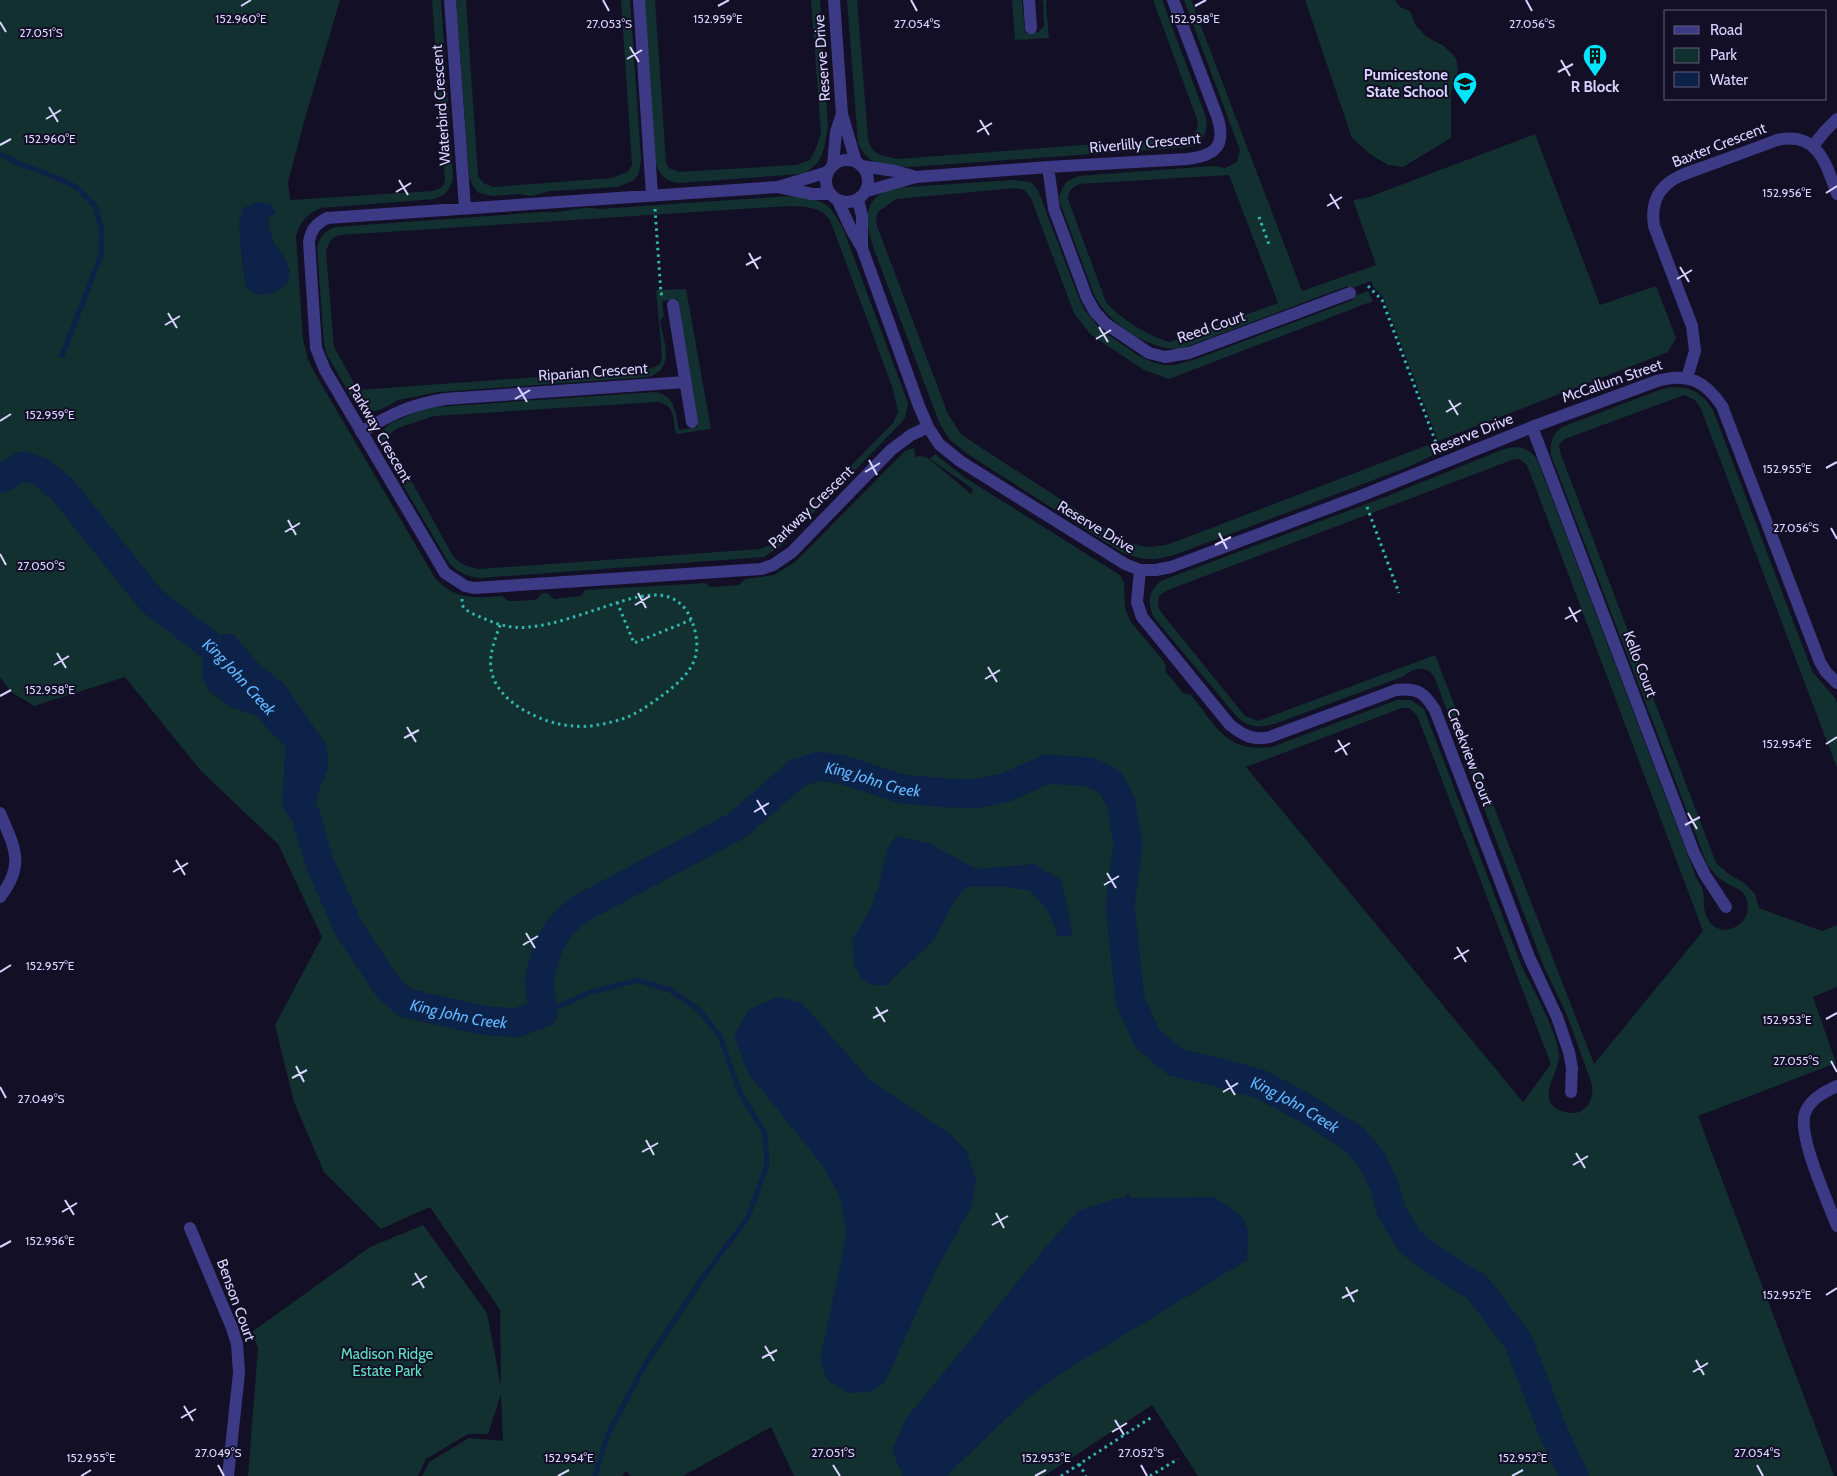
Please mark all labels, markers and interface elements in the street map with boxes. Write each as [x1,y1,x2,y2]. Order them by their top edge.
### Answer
legend [1664,10,1827,100]
text: 152.960°E [215,11,267,26]
text: 152.959°E [693,11,743,26]
text: 152.958°E [1170,11,1220,26]
street label: Reserve Drive [810,14,834,102]
text: 27.053°S [586,16,632,31]
text: 27.054°S [894,16,940,31]
text: 27.056°S [1509,16,1555,31]
text: Road [1710,21,1743,39]
text: 27.051°S [19,25,63,40]
building icon: R Block [1582,43,1608,77]
street label: Waterbird Crescent [428,44,454,166]
text: Park [1710,46,1737,64]
place label: Pumicestone State School [1364,66,1448,101]
school or university icon: Pumicestone State School [1452,71,1478,105]
text: Water [1710,71,1748,89]
place label: R Block [1571,78,1620,96]
street label: Baxter Crescent [1669,119,1769,171]
street label: Riverlilly Crescent [1089,129,1201,157]
text: 152.960°E [24,131,76,146]
text: 152.956°E [1762,185,1812,200]
street label: Reed Court [1175,307,1247,347]
street label: McCallum Street [1559,355,1665,407]
street label: Riparian Crescent [538,359,648,385]
street label: Parkway Crescent [344,380,416,486]
text: 152.959°E [25,407,75,422]
street label: Reserve Drive [1428,409,1516,459]
text: 152.955°E [1762,461,1812,476]
street label: Parkway Crescent [765,462,857,552]
street label: Reserve Drive [1054,497,1138,557]
text: 27.056°S [1773,520,1819,535]
text: 27.050°S [17,558,65,573]
street label: Kello Court [1619,628,1661,700]
water label: King John Creek [199,634,281,720]
text: 152.958°E [25,682,75,697]
street label: Creekview Court [1443,706,1497,808]
text: 152.954°E [1762,736,1812,751]
water label: King John Creek [824,758,923,800]
text: 152.957°E [26,958,75,973]
water label: King John Creek [408,995,509,1032]
text: 152.953°E [1762,1012,1812,1027]
text: 27.055°S [1773,1053,1819,1068]
water label: King John Creek [1249,1072,1344,1137]
text: 27.049°S [18,1091,64,1106]
text: 152.956°E [25,1233,75,1248]
street label: Benson Court [213,1256,259,1344]
text: 152.952°E [1763,1287,1812,1302]
park label: Madison Ridge Estate Park [341,1345,434,1380]
text: 27.049°S [195,1445,241,1460]
text: 27.051°S [811,1445,855,1460]
text: 27.052°S [1118,1445,1164,1460]
text: 27.054°S [1734,1445,1780,1460]
text: 152.955°E [66,1450,116,1465]
text: 152.954°E [544,1450,594,1465]
text: 152.953°E [1021,1450,1071,1465]
text: 152.952°E [1499,1450,1548,1465]

